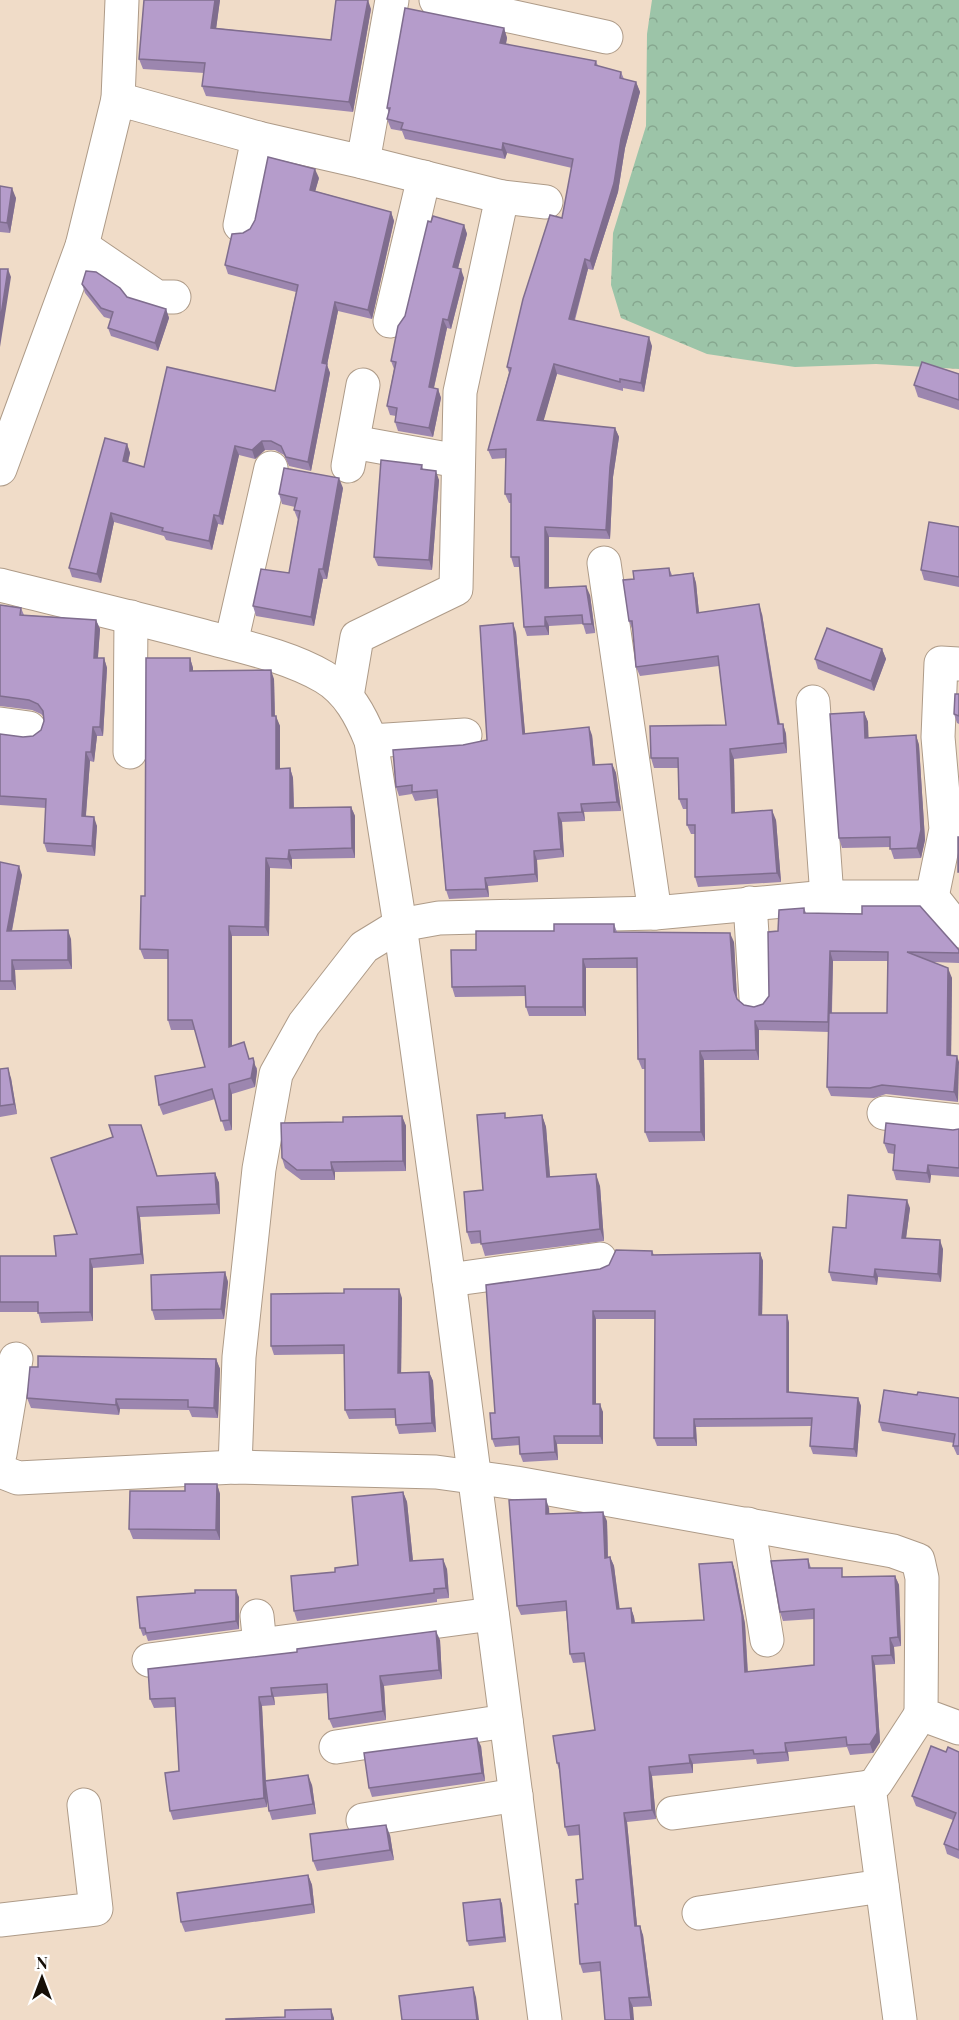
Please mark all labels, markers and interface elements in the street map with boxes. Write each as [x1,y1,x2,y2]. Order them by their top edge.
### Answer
north arrow [12,1948,72,2008]
text: N [36,1952,48,1973]

